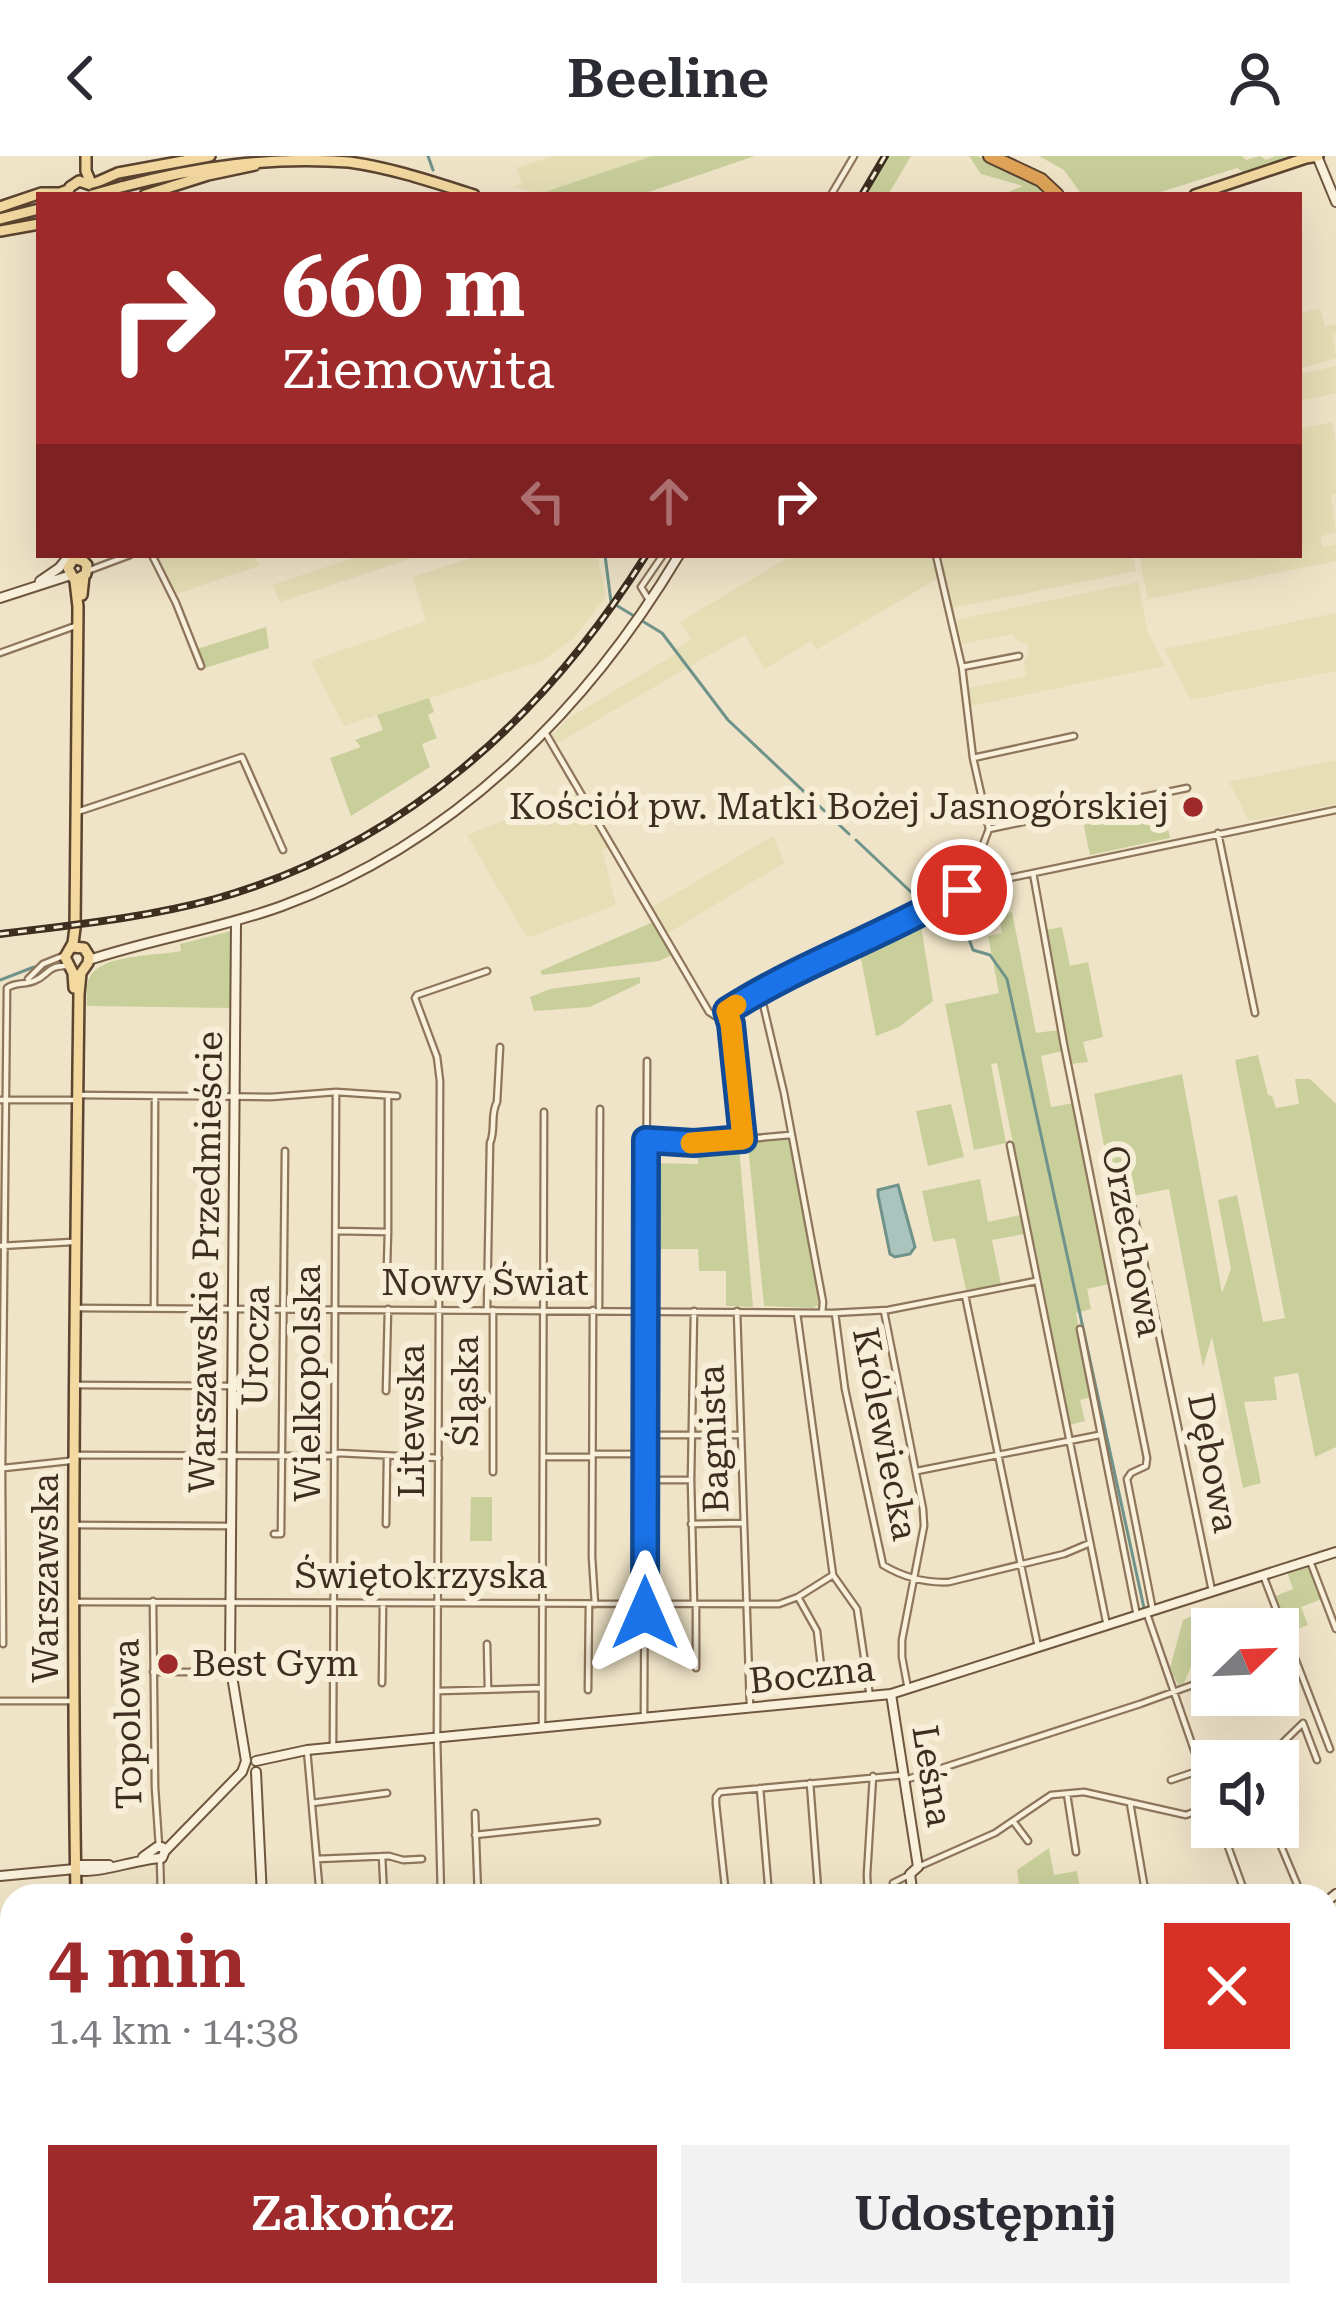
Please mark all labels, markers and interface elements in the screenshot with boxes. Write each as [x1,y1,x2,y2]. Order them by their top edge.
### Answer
icon: back [48,45,114,111]
icon: person [1222,45,1288,111]
text: Beeline [567,47,769,110]
text: 660 m [282,238,525,336]
icon: right [84,240,240,396]
text: Ziemowita [282,338,555,401]
icon: left [510,468,576,534]
icon: ahead [636,468,702,534]
icon: right [762,468,828,534]
place label: Kościół pw. Matki Bożej Jasnogórskiej [509,786,1169,828]
marker: Kościół pw. Matki Bożej Jasnogórskiej [1180,794,1206,820]
pin [911,839,1013,941]
icon: arrive [929,857,995,923]
street label: Warszawskie Przedmieście [181,1031,231,1493]
street label: Orzechowa [1093,1142,1171,1341]
street label: Nowy Świat [381,1261,589,1304]
street label: Wielkopolska [287,1264,329,1502]
street label: Urocza [234,1285,278,1407]
street label: Królewiecka [844,1324,926,1544]
street label: Śląska [444,1335,487,1447]
street label: Litewska [391,1344,433,1498]
street label: Bagnista [690,1364,738,1514]
street label: Dębowa [1179,1390,1247,1537]
street label: Warszawska [25,1473,67,1683]
position arrow [582,1550,708,1676]
street label: Świętokrzyska [295,1554,548,1597]
north arrow [1191,1608,1299,1716]
map controls [1191,1608,1299,1848]
street label: Topolowa [106,1638,150,1810]
place label: Best Gym [192,1643,358,1685]
street label: Boczna [747,1647,877,1702]
marker: Best Gym [155,1651,181,1677]
street label: Leśna [903,1722,961,1830]
button: sound [1191,1740,1299,1848]
text: 4 min [48,1920,246,2005]
button: close [1164,1923,1290,2049]
text: 1.4 km · 14:38 [48,2008,299,2054]
button: Zakończ [48,2145,657,2283]
button: Udostępnij [681,2145,1290,2283]

